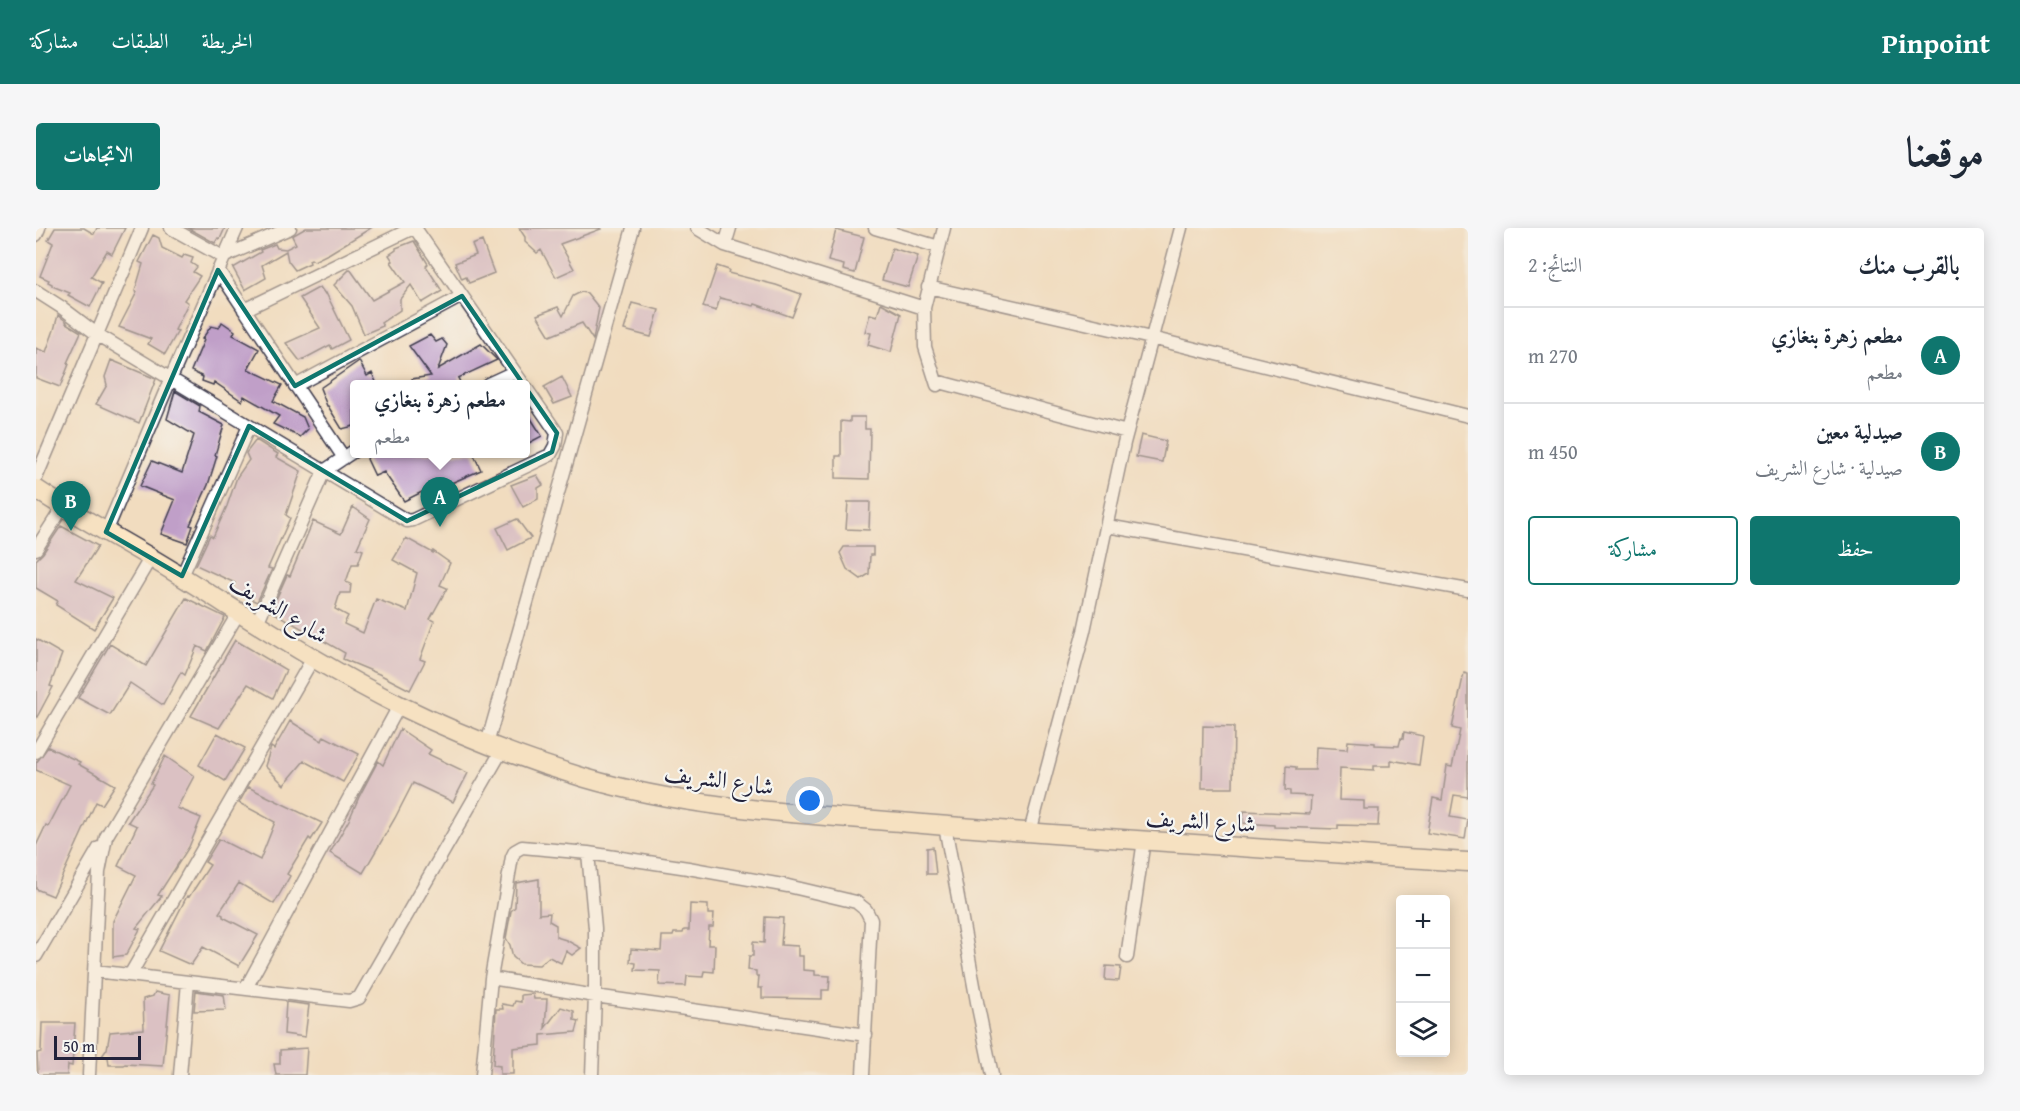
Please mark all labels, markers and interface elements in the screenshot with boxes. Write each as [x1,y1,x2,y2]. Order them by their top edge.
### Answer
text: Pinpoint [1882,22,1990,63]
text: مشاركة [30,25,78,56]
text: الطبقات [111,25,168,56]
text: الخريطة [201,25,253,56]
text: موقعنا [1906,120,1984,181]
button: الاتجاهات [36,123,160,190]
text: بالقرب منك [1858,245,1960,284]
text: النتائج: 2 [1528,250,1582,279]
text: مطعم زهرة بنغازي [1771,319,1903,351]
text: 270 m [1528,341,1578,370]
text: A [1934,341,1947,370]
text: مطعم [1866,357,1903,386]
popup [350,380,530,458]
text: مطعم زهرة بنغازي [374,383,506,415]
text: صيدلية معين [1816,415,1903,447]
text: مطعم [374,421,411,450]
text: 450 m [1528,437,1578,466]
text: B [1934,437,1947,466]
text: صيدلية · شارع الشريف [1755,453,1903,482]
pin: A [420,478,460,527]
pin: B [51,482,90,531]
button: مشاركة [1528,516,1738,585]
button: حفظ [1750,516,1960,585]
street label: شارع الشريف [221,564,335,655]
street label: شارع الشريف [662,754,776,807]
your location [795,786,824,815]
street label: شارع الشريف [1145,799,1257,844]
map controls [1396,895,1450,1057]
button: + [1396,895,1450,949]
button: − [1396,949,1450,1003]
button: layers [1396,1003,1450,1057]
scale bar [54,1033,141,1060]
text: 50 m [63,1034,95,1058]

